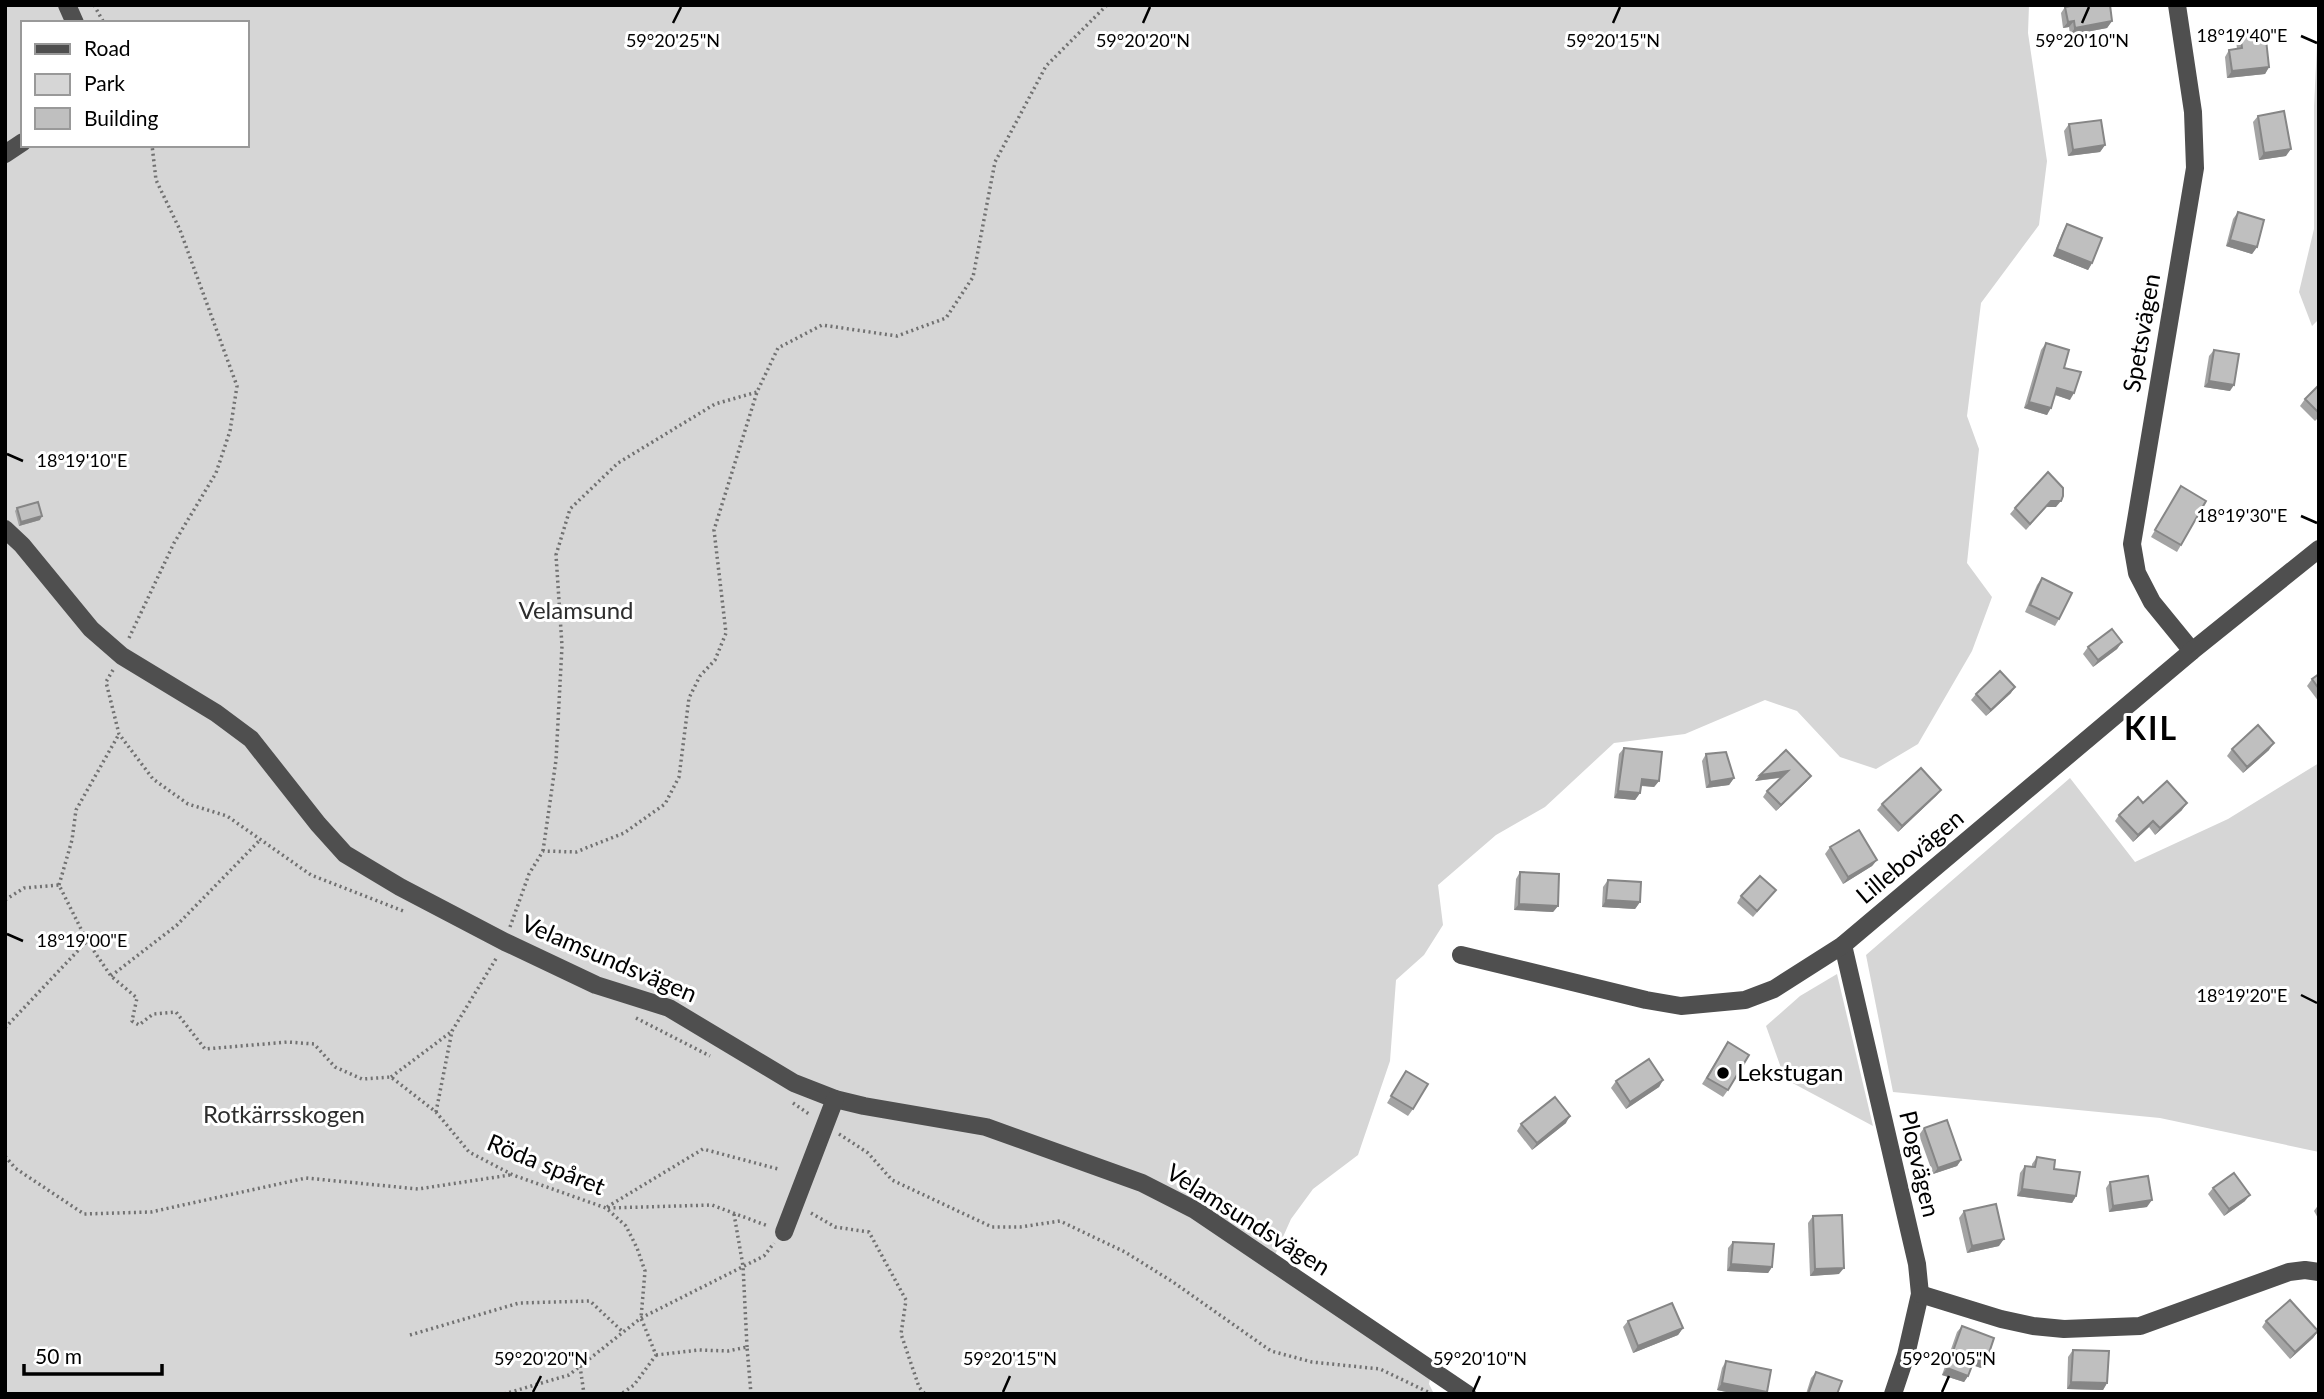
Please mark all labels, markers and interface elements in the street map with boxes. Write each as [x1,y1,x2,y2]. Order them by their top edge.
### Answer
legend [21,21,248,147]
text: 18°19'40"E [2197,24,2287,46]
text: 59°20'25"N [626,29,720,51]
text: 59°20'20"N [1096,29,1190,51]
text: 59°20'15"N [1566,29,1660,51]
text: 59°20'10"N [2035,29,2129,51]
text: Road [84,35,131,60]
text: Park [84,70,125,95]
text: Building [84,105,159,130]
street label: Spetsvägen [2116,271,2165,394]
text: 18°19'10"E [37,449,127,471]
text: 18°19'30"E [2197,504,2287,526]
park label: Velamsund [518,595,634,624]
district label: KIL [2124,708,2178,747]
street label: Lillebovägen [1849,803,1969,909]
street label: Velamsundsvägen [518,908,702,1008]
text: 18°19'00"E [37,929,127,951]
text: 18°19'20"E [2197,984,2287,1006]
place label: Lekstugan [1737,1057,1844,1086]
marker: Lekstugan [1715,1065,1731,1081]
park label: Rotkärrsskogen [203,1099,365,1128]
street label: Plogvägen [1894,1108,1947,1220]
street label: Röda spåret [483,1127,610,1201]
street label: Velamsundsvägen [1162,1157,1336,1281]
scale bar [24,1332,163,1376]
text: 50 m [35,1343,82,1368]
text: 59°20'20"N [494,1347,588,1369]
text: 59°20'15"N [963,1347,1057,1369]
text: 59°20'10"N [1433,1347,1527,1369]
text: 59°20'05"N [1902,1347,1996,1369]

